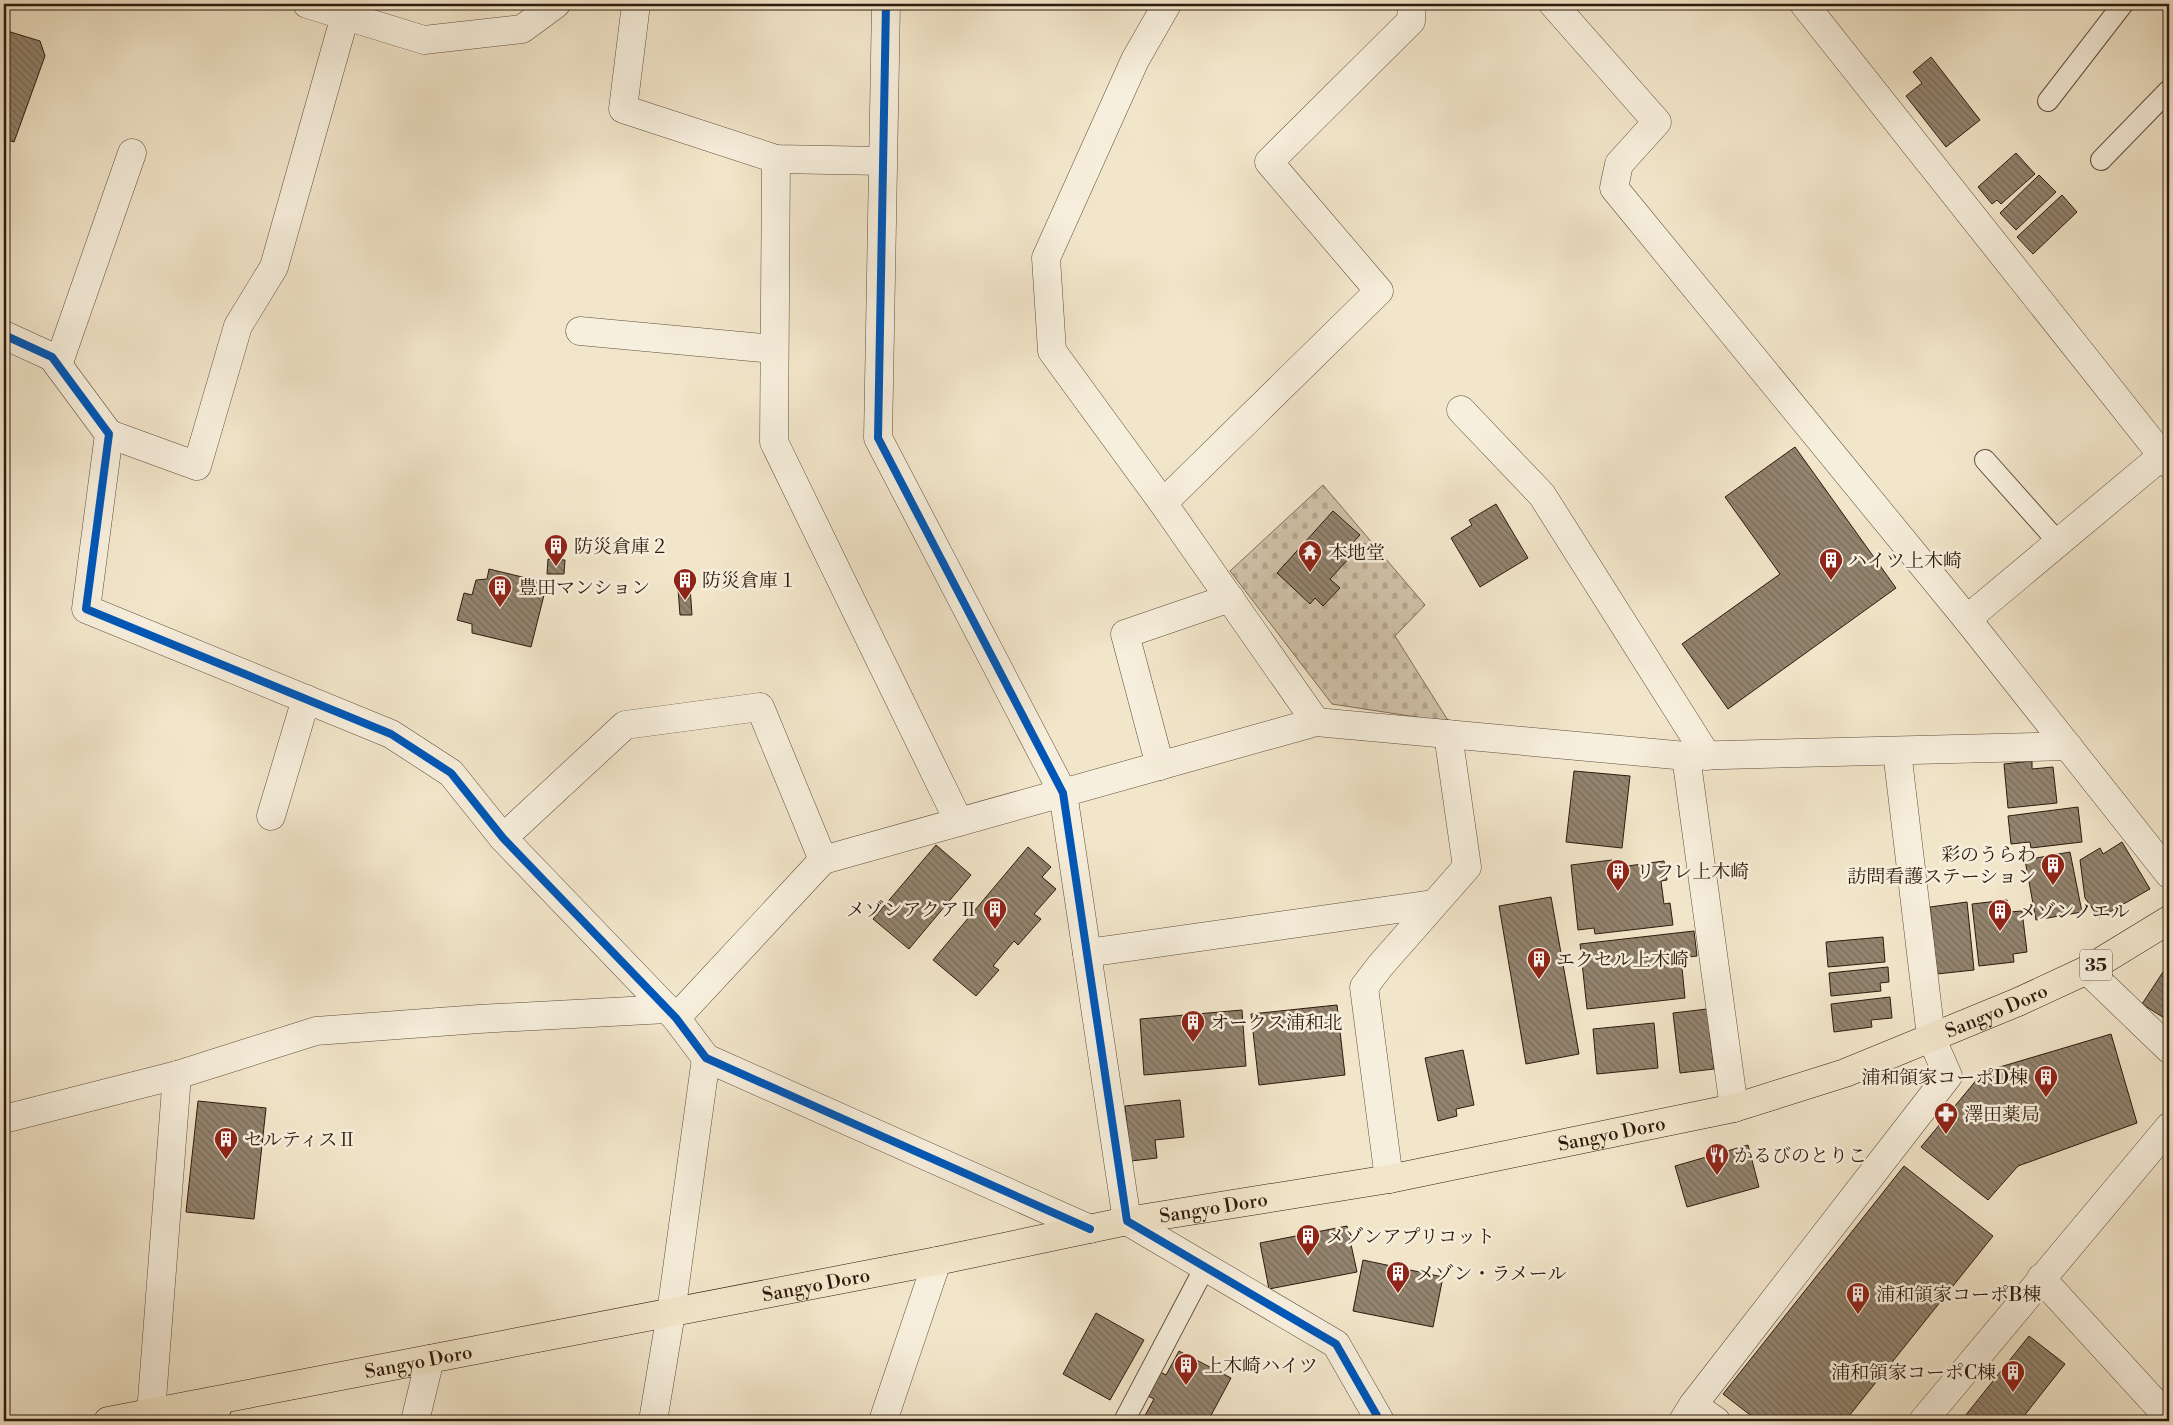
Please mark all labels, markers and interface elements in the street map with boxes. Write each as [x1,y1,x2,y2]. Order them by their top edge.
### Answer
building icon: 防災倉庫２ [543,533,569,567]
place label: 防災倉庫２ [574,535,669,559]
temple icon: 本地堂 [1297,539,1323,573]
place label: 本地堂 [1328,541,1385,565]
building icon: ハイツ上木崎 [1818,547,1844,581]
place label: ハイツ上木崎 [1848,549,1962,573]
building icon: 防災倉庫１ [672,567,698,601]
place label: 防災倉庫１ [702,569,797,593]
building icon: 豊田マンション [487,574,513,608]
place label: 豊田マンション [518,576,650,600]
place label: 彩のうらわ 訪問看護ステーション [1847,843,2036,889]
building icon: 彩のうらわ 訪問看護ステーション [2040,852,2066,886]
building icon: リフレ上木崎 [1605,858,1631,892]
place label: リフレ上木崎 [1636,860,1749,884]
building icon: メゾンアクアⅡ [982,896,1008,930]
place label: メゾンアクアⅡ [846,898,978,922]
building icon: メゾンノエル [1987,898,2013,932]
place label: メゾンノエル [2018,900,2130,924]
building icon: エクセル上木崎 [1526,946,1552,980]
place label: エクセル上木崎 [1556,948,1689,972]
road number: 35 [2080,950,2112,980]
street label: Sangyo Doro [1942,979,2052,1044]
building icon: オークス浦和北 [1180,1009,1206,1043]
place label: オークス浦和北 [1210,1011,1343,1035]
building icon: 浦和領家コーポD棟 [2033,1064,2059,1098]
place label: 浦和領家コーポD棟 [1861,1066,2028,1090]
pharmacy icon: 澤田薬局 [1933,1101,1959,1135]
place label: 澤田薬局 [1964,1103,2040,1127]
street label: Sangyo Doro [1556,1111,1668,1157]
building icon: セルティスⅡ [213,1126,239,1160]
place label: セルティスⅡ [244,1128,356,1152]
restaurant icon: かるびのとりこ [1704,1142,1730,1176]
place label: かるびのとりこ [1734,1144,1867,1168]
street label: Sangyo Doro [1158,1188,1269,1229]
building icon: メゾンアプリコット [1295,1223,1321,1257]
place label: メゾンアプリコット [1326,1225,1495,1249]
building icon: メゾン・ラメール [1385,1260,1411,1294]
place label: メゾン・ラメール [1416,1262,1566,1286]
street label: Sangyo Doro [760,1263,872,1307]
building icon: 浦和領家コーポB棟 [1845,1281,1871,1315]
place label: 浦和領家コーポB棟 [1876,1283,2041,1307]
street label: Sangyo Doro [363,1340,474,1384]
building icon: 上木崎ハイツ [1173,1352,1199,1386]
place label: 上木崎ハイツ [1204,1354,1318,1378]
building icon: 浦和領家コーポC棟 [2000,1359,2026,1393]
place label: 浦和領家コーポC棟 [1831,1361,1996,1385]

